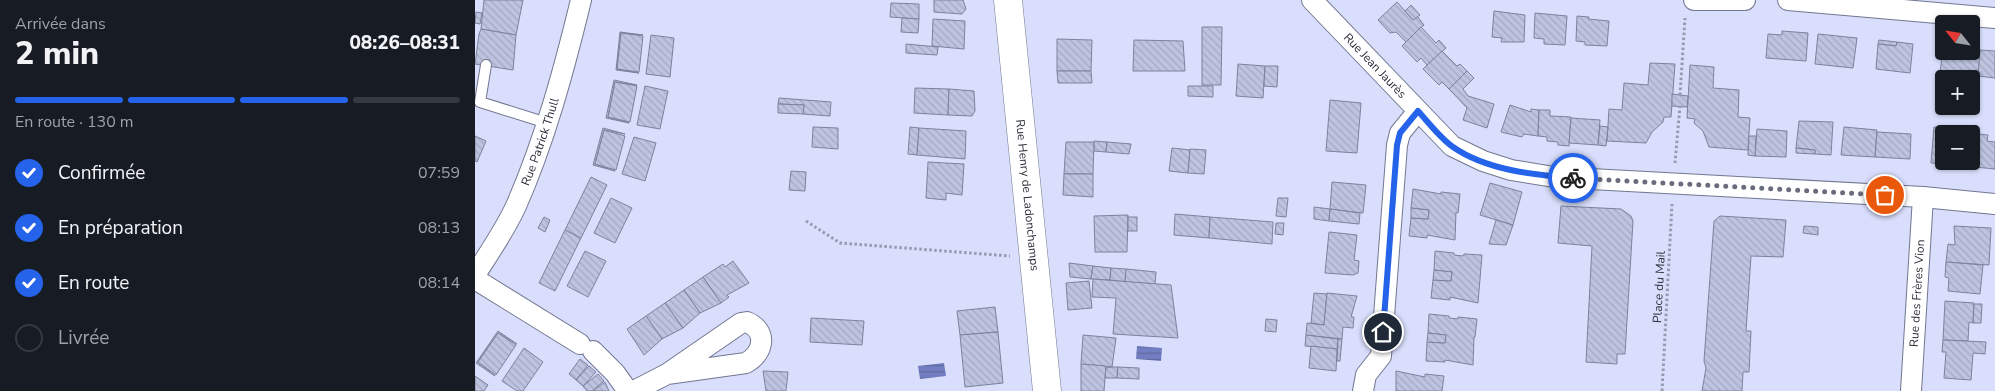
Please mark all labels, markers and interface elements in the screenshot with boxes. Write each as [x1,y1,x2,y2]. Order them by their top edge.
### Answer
text: Arrivée dans [15,13,106,35]
north arrow [1935,15,1980,60]
map controls [1935,15,1980,170]
text: 08:26–08:31 [349,30,460,56]
street label: Rue Jean Jaurès [1340,30,1410,102]
text: 2 min [15,32,99,75]
button: + [1935,70,1980,115]
street label: Rue Patrick Thull [517,96,563,188]
text: En route · 130 m [15,111,134,133]
street label: Rue Henry de Ladonchamps [1012,118,1043,272]
button: − [1935,125,1980,170]
courier [1548,153,1598,203]
icon: check [15,159,43,187]
text: Confirmée [58,160,145,186]
text: 07:59 [418,162,460,184]
icon: bike [1559,164,1587,192]
pin [1864,174,1906,216]
icon: bag [1871,181,1899,209]
icon: check [15,214,43,242]
text: En préparation [58,215,183,241]
text: 08:13 [418,217,460,239]
street label: Rue des Frères Vion [1906,239,1928,347]
street label: Place du Mail [1649,250,1669,323]
icon: check [15,269,43,297]
text: En route [58,270,129,296]
text: 08:14 [418,272,460,294]
pin [1362,311,1404,353]
icon: home [1369,318,1397,346]
text: Livrée [58,325,109,351]

